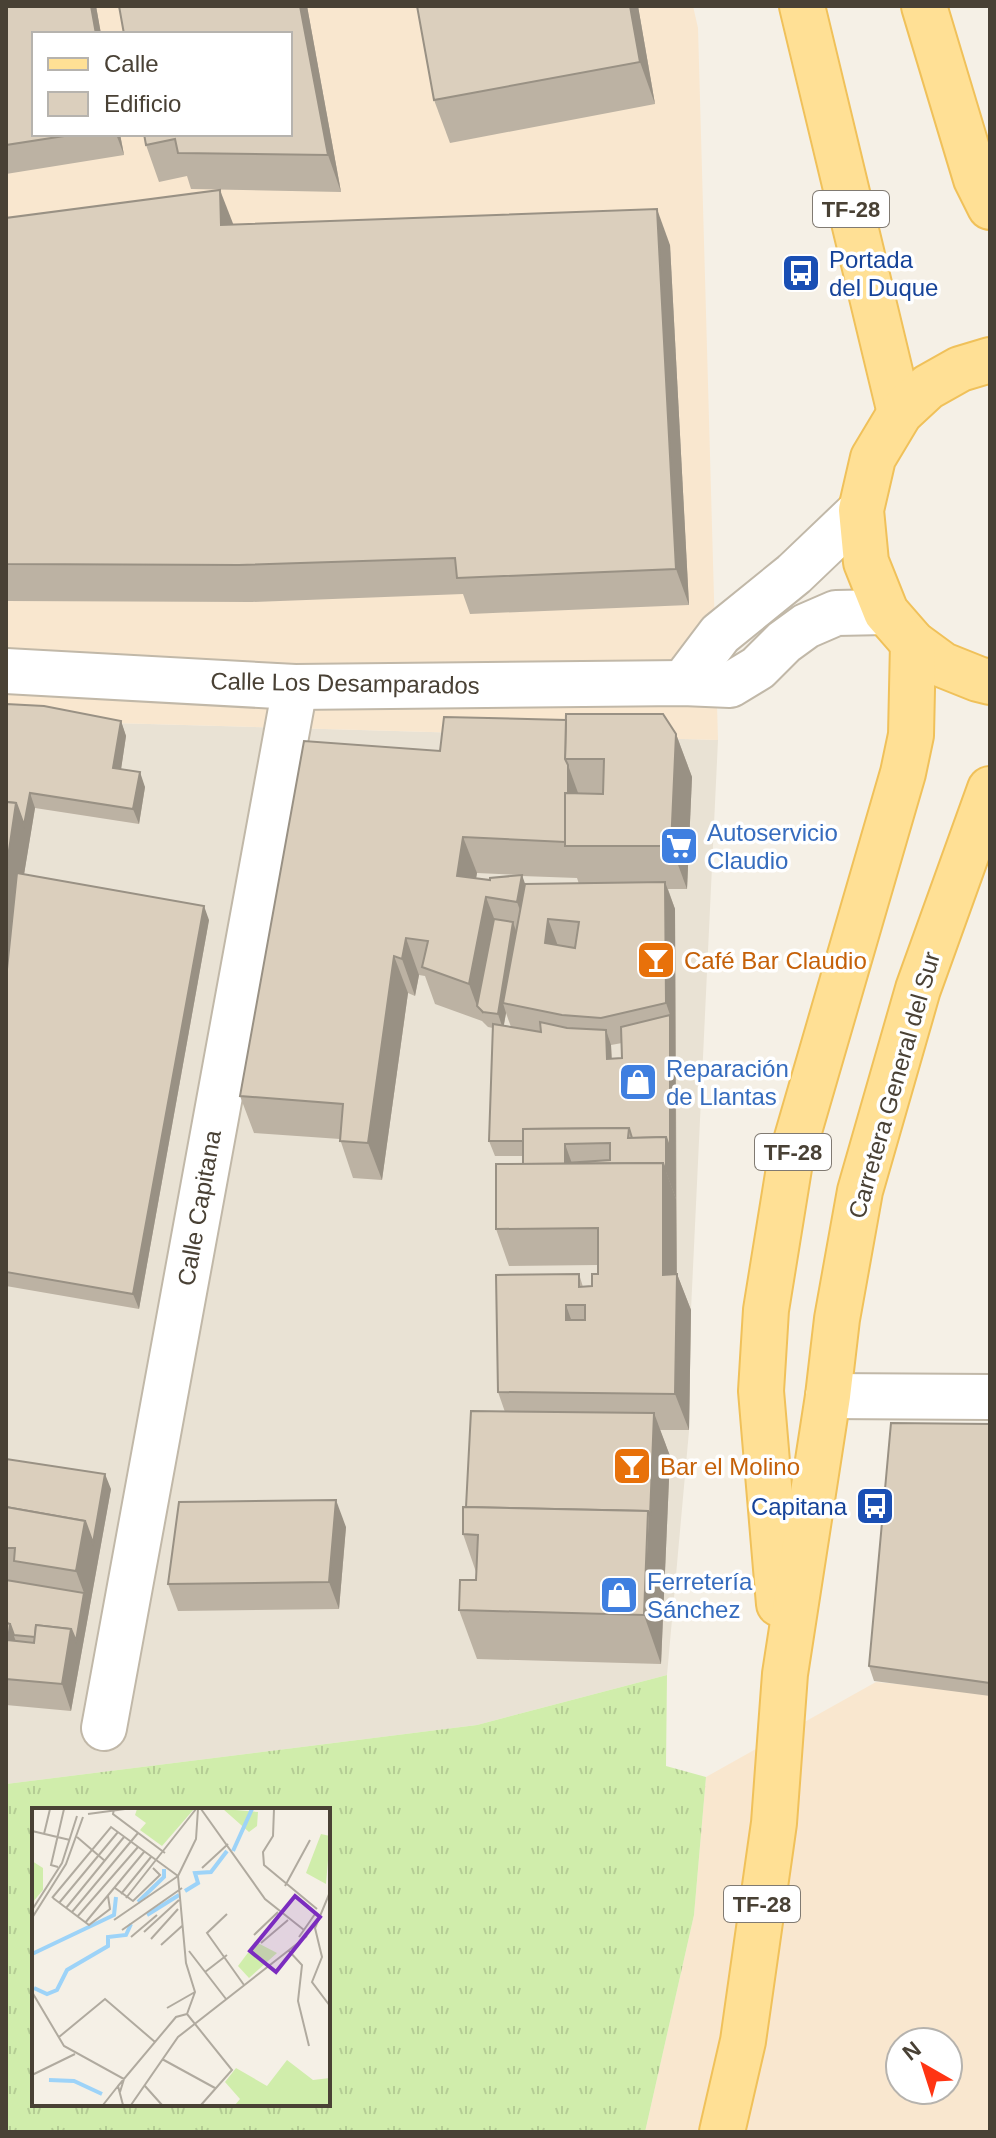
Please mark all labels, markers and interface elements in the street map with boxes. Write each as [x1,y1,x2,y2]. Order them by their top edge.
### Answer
legend [32,32,292,136]
text: Calle [104,50,159,77]
text: Edificio [104,90,181,117]
road number: TF-28 [813,191,889,227]
place label: Portada del Duque [829,246,938,301]
bus stop icon: Portada del Duque [780,252,822,294]
street label: Calle Los Desamparados [210,667,480,699]
place label: Autoservicio Claudio [707,819,838,874]
supermarket icon: Autoservicio Claudio [658,825,700,867]
bar icon: Café Bar Claudio [635,939,677,981]
place label: Café Bar Claudio [684,947,867,974]
street label: Carretera General del Sur [843,949,945,1221]
place label: Reparación de Llantas [666,1055,789,1110]
shop icon: Reparación de Llantas [617,1061,659,1103]
street label: Calle Capitana [172,1127,226,1288]
road number: TF-28 [755,1134,831,1170]
bar icon: Bar el Molino [611,1445,653,1487]
place label: Bar el Molino [660,1453,800,1480]
bus stop icon: Capitana [854,1485,896,1527]
place label: Capitana [751,1493,848,1520]
place label: Ferretería Sánchez [647,1568,753,1623]
shop icon: Ferretería Sánchez [598,1574,640,1616]
inset map [32,1808,330,2106]
road number: TF-28 [724,1886,800,1922]
north arrow [884,2026,964,2106]
text: N [898,2036,926,2066]

